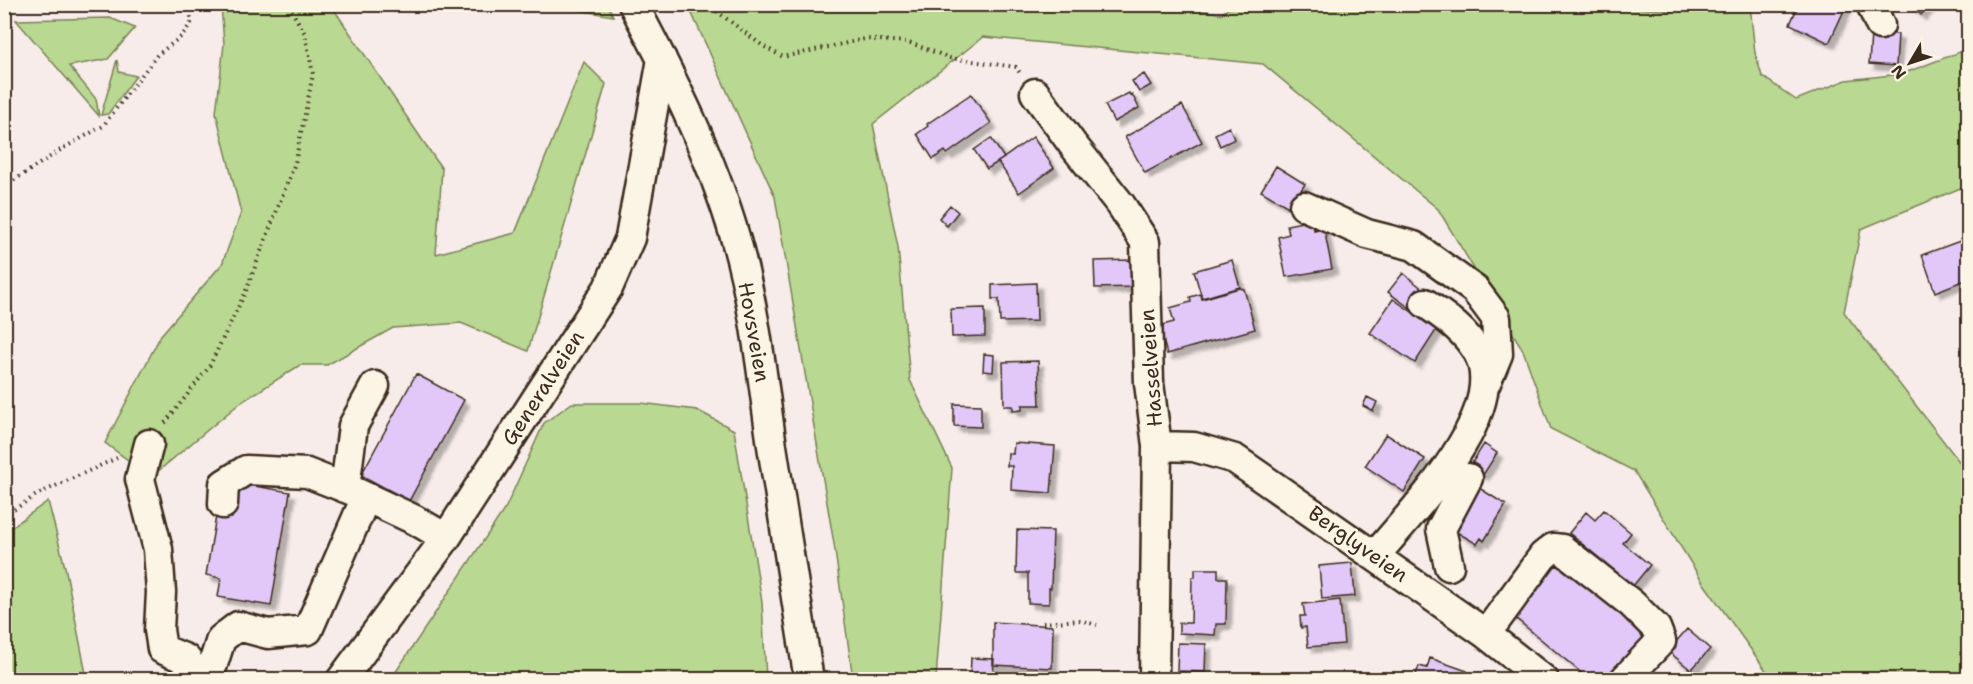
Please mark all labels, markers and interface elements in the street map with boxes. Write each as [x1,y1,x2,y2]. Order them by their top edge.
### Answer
north arrow [1880,33,1940,93]
text: N [1887,61,1911,84]
street label: Hovsveien [731,280,777,384]
street label: Hasselveien [1133,308,1169,428]
street label: Generalveien [495,325,591,451]
street label: Berglyveien [1303,499,1414,589]

